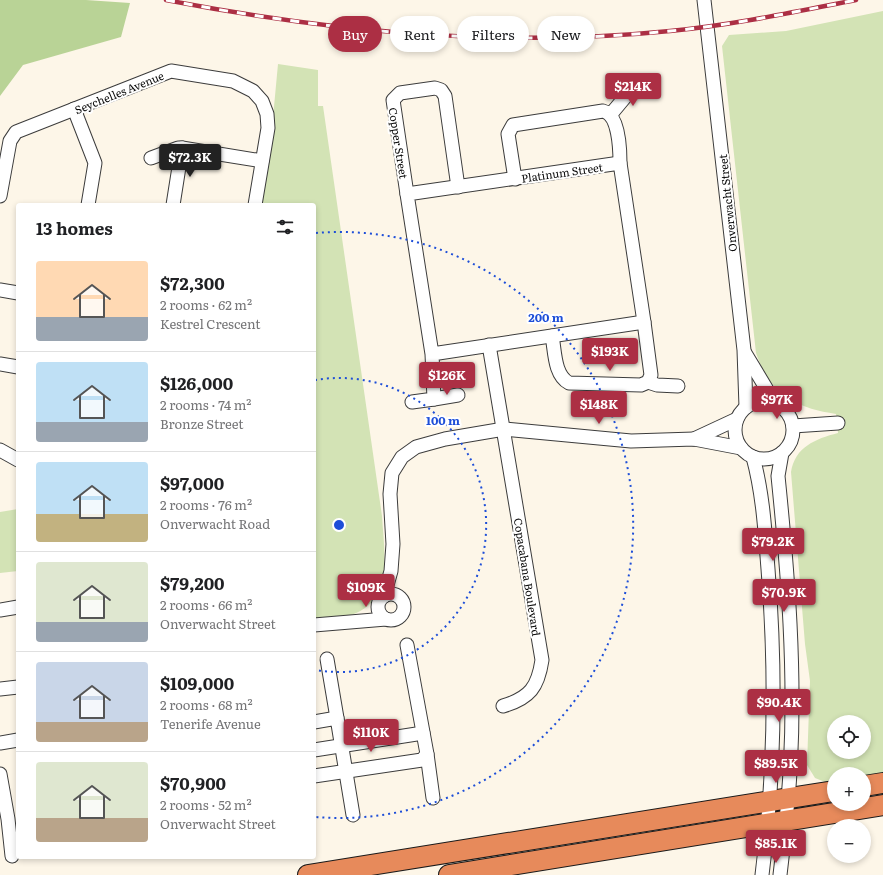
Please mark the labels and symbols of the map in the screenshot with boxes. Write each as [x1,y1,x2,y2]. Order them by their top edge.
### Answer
street label: Seychelles Avenue [72,67,166,117]
pin: $214K [605,73,661,107]
street label: Copper Street [385,106,413,180]
pin: $72.3K [157,144,223,178]
street label: Onverwacht Street [714,153,740,253]
street label: Platinum Street [520,158,604,186]
text: 200 m [528,308,564,326]
pin: $193K [582,338,638,372]
pin: $126K [419,362,475,396]
pin: $97K [753,386,801,420]
pin: $148K [571,391,627,425]
text: 100 m [426,411,460,429]
street label: Copacabana Boulevard [511,517,545,637]
centre of rings [332,518,346,532]
pin: $79.2K [740,528,806,562]
pin: $109K [338,574,394,608]
pin: $70.9K [751,579,817,613]
pin: $90.4K [746,689,812,723]
pin: $110K [343,719,399,753]
pin: $89.5K [743,750,809,784]
pin: $85.1K [743,830,809,864]

